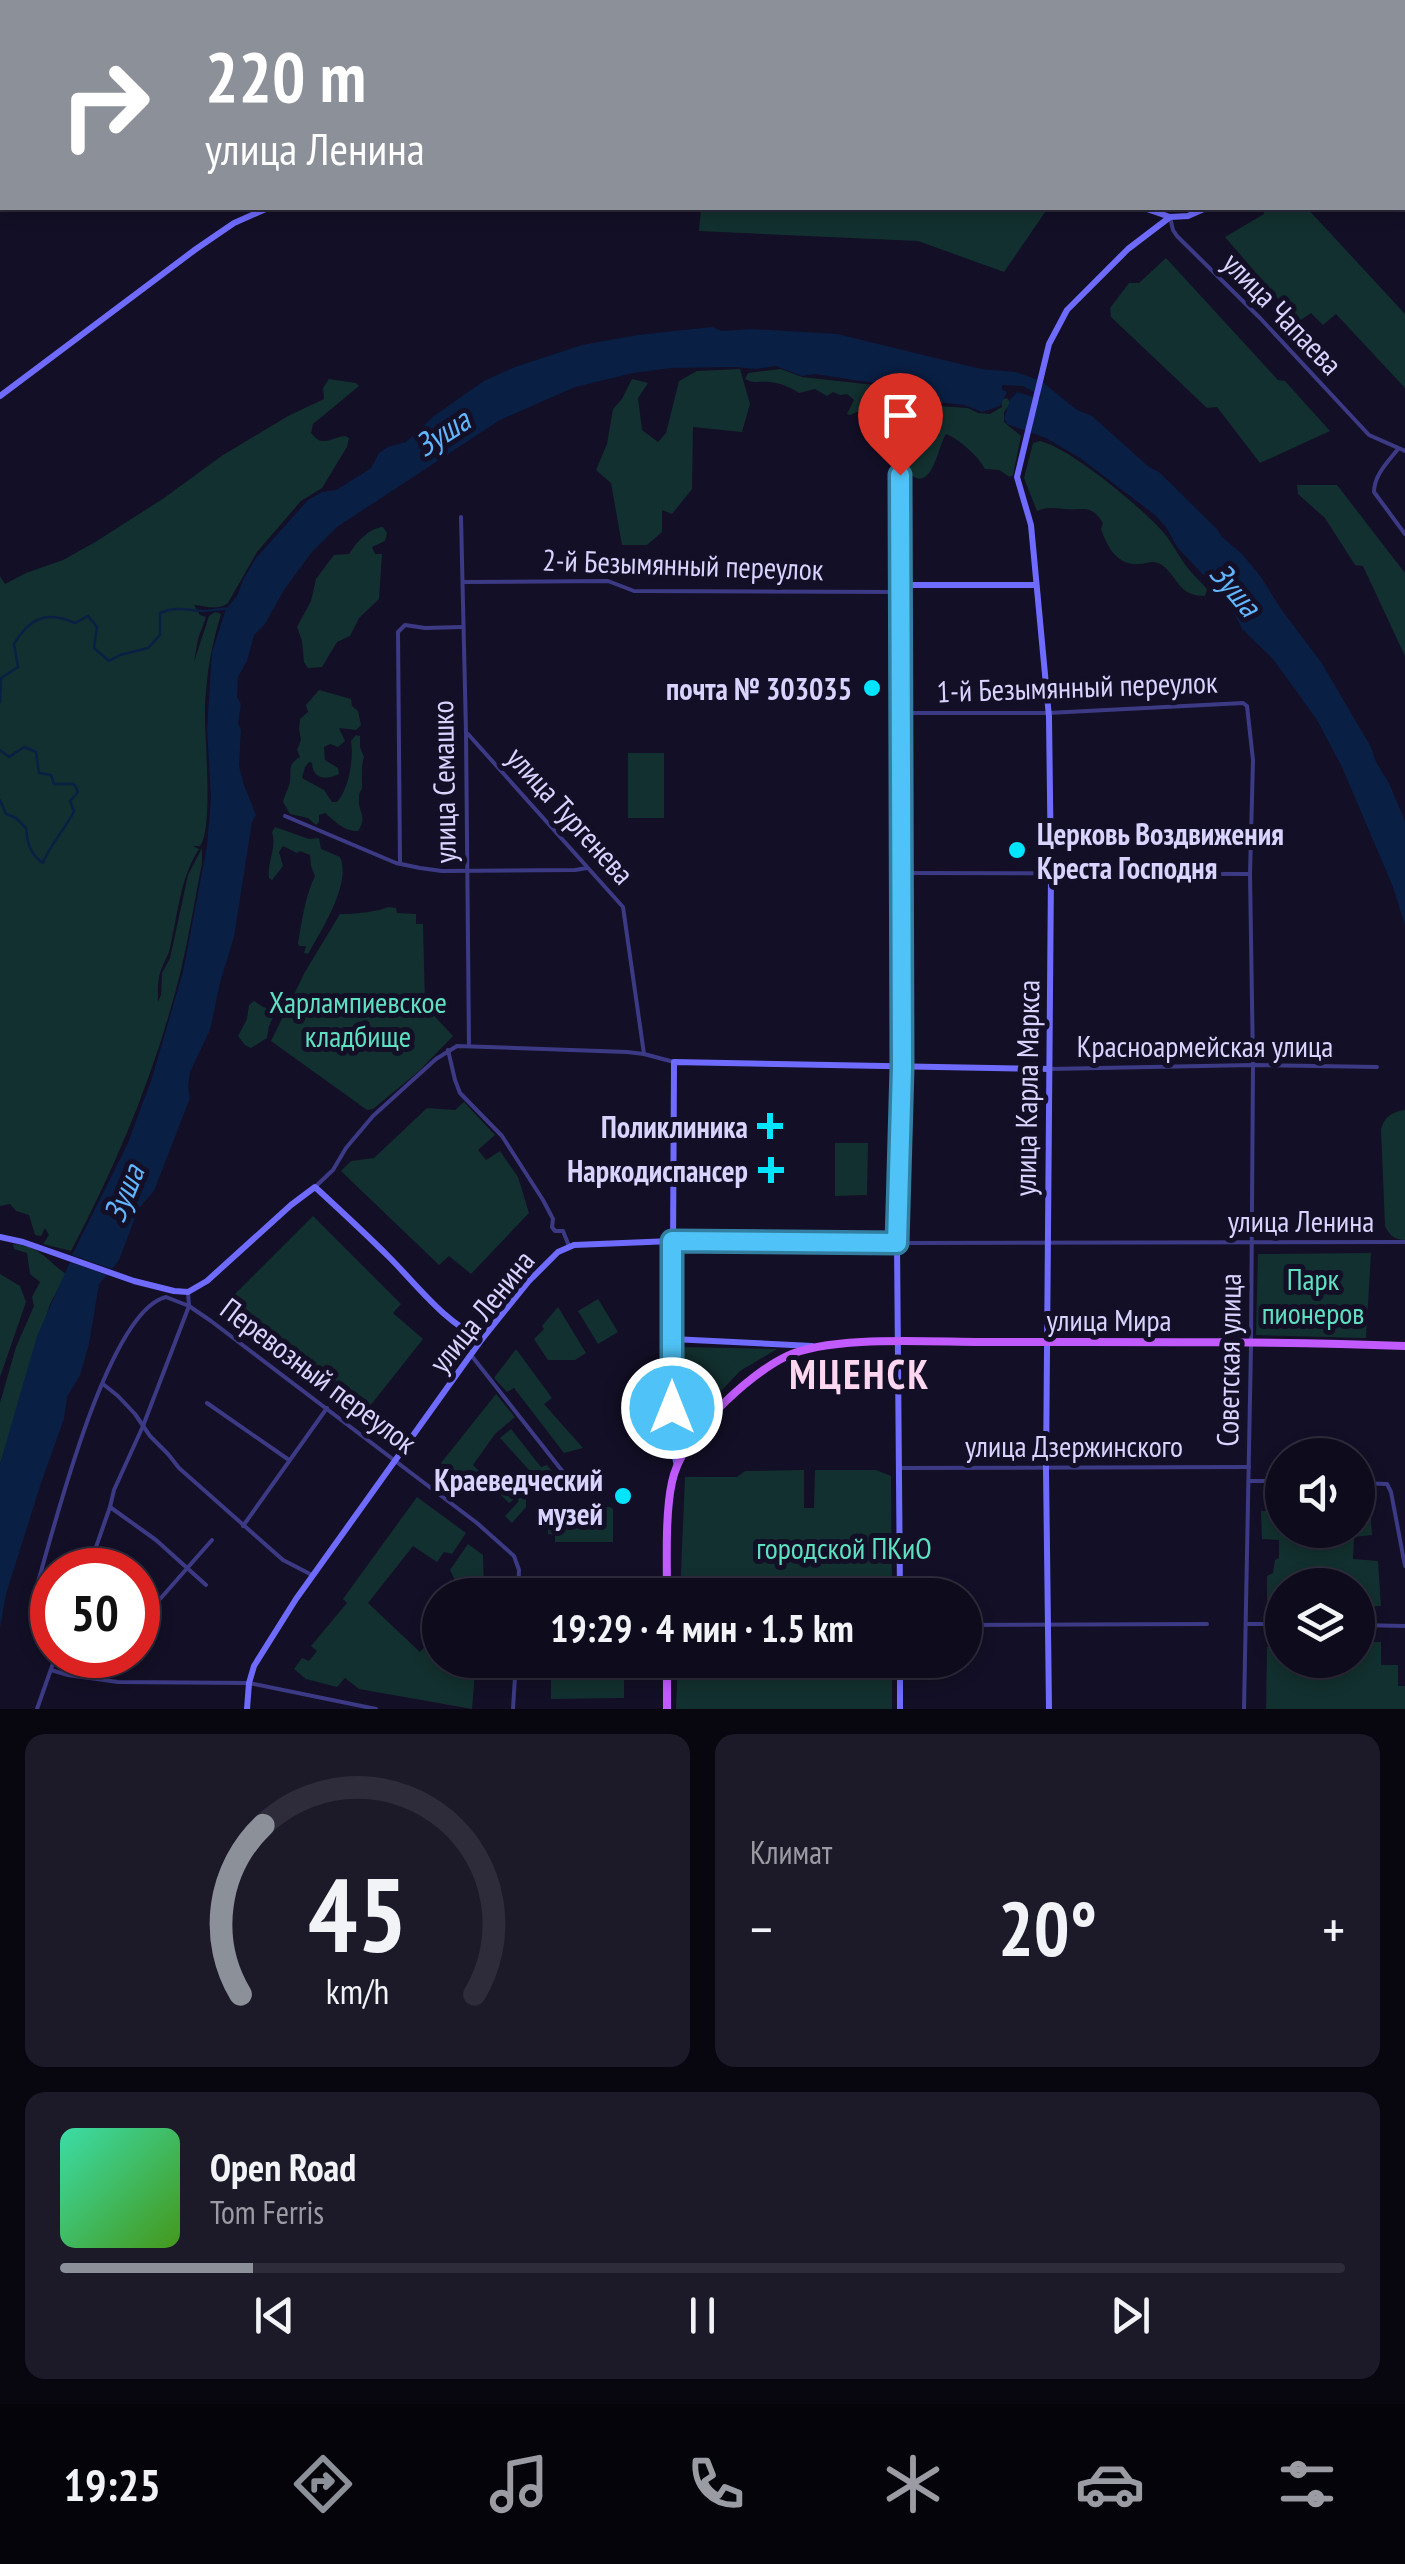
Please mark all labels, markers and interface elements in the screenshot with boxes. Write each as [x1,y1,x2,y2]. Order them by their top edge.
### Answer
text: 220 m [205,31,366,121]
icon: right [40,40,170,170]
text: улица Ленина [205,119,425,177]
street label: улица Чапаева [1215,243,1351,383]
pin [858,373,943,476]
icon: arrive [873,388,928,443]
water label: Зуша [406,397,479,465]
street label: 2-й Безымянный переулок [542,540,825,588]
water label: Зуша [1201,553,1272,626]
street label: 1-й Безымянный переулок [936,662,1219,710]
place label: почта № 303035 [666,669,852,708]
marker: почта № 303035 [861,677,883,699]
street label: улица Семашко [422,700,464,864]
street label: улица Тургенева [499,738,643,892]
place label: Церковь Воздвижения Креста Господня [1037,814,1284,887]
marker: Церковь Воздвижения Креста Господня [1006,839,1028,861]
street label: улица Карла Маркса [1005,979,1047,1197]
park label: Харлампиевское кладбище [269,982,447,1055]
street label: Красноармейская улица [1077,1026,1333,1065]
place label: Поликлиника [601,1107,748,1146]
marker: Поликлиника [757,1113,783,1139]
place label: Наркодиспансер [567,1151,748,1190]
water label: Зуша [93,1156,154,1228]
marker: Наркодиспансер [758,1157,784,1183]
street label: улица Ленина [1228,1201,1374,1240]
street label: улица Ленина [420,1242,542,1380]
park label: Парк пионеров [1262,1259,1364,1332]
street label: Советская улица [1207,1273,1249,1447]
street label: Перевозный переулок [213,1288,425,1462]
street label: улица Мира [1046,1300,1172,1339]
district label: МЦЕНСК [789,1348,931,1400]
position arrow [620,1356,724,1460]
street label: улица Дзержинского [965,1426,1183,1465]
map controls [1265,1438,1375,1678]
button: sound [1265,1438,1375,1548]
place label: Краеведческий музей [434,1460,603,1533]
marker: Краеведческий музей [612,1485,634,1507]
park label: городской ПКиО [756,1528,932,1567]
speed limit sign: 50 [30,1548,160,1678]
button: layers [1265,1568,1375,1678]
text: 19:29 · 4 мин · 1.5 km [550,1603,854,1652]
text: Климат [750,1831,832,1873]
text: 45 [308,1846,407,1981]
text: 20° [998,1880,1097,1977]
text: − [750,1893,773,1964]
text: + [1322,1893,1345,1964]
text: km/h [326,1968,389,2014]
text: Open Road [210,2142,356,2191]
text: Tom Ferris [210,2191,324,2233]
icon: previous [247,2288,302,2343]
icon: pause [675,2288,730,2343]
icon: next [1103,2288,1158,2343]
icon: directions [288,2449,358,2519]
icon: music [484,2449,554,2519]
icon: phone [681,2449,751,2519]
icon: climate [878,2449,948,2519]
icon: car [1075,2449,1145,2519]
icon: filters [1272,2449,1342,2519]
text: 19:25 [63,2455,161,2513]

